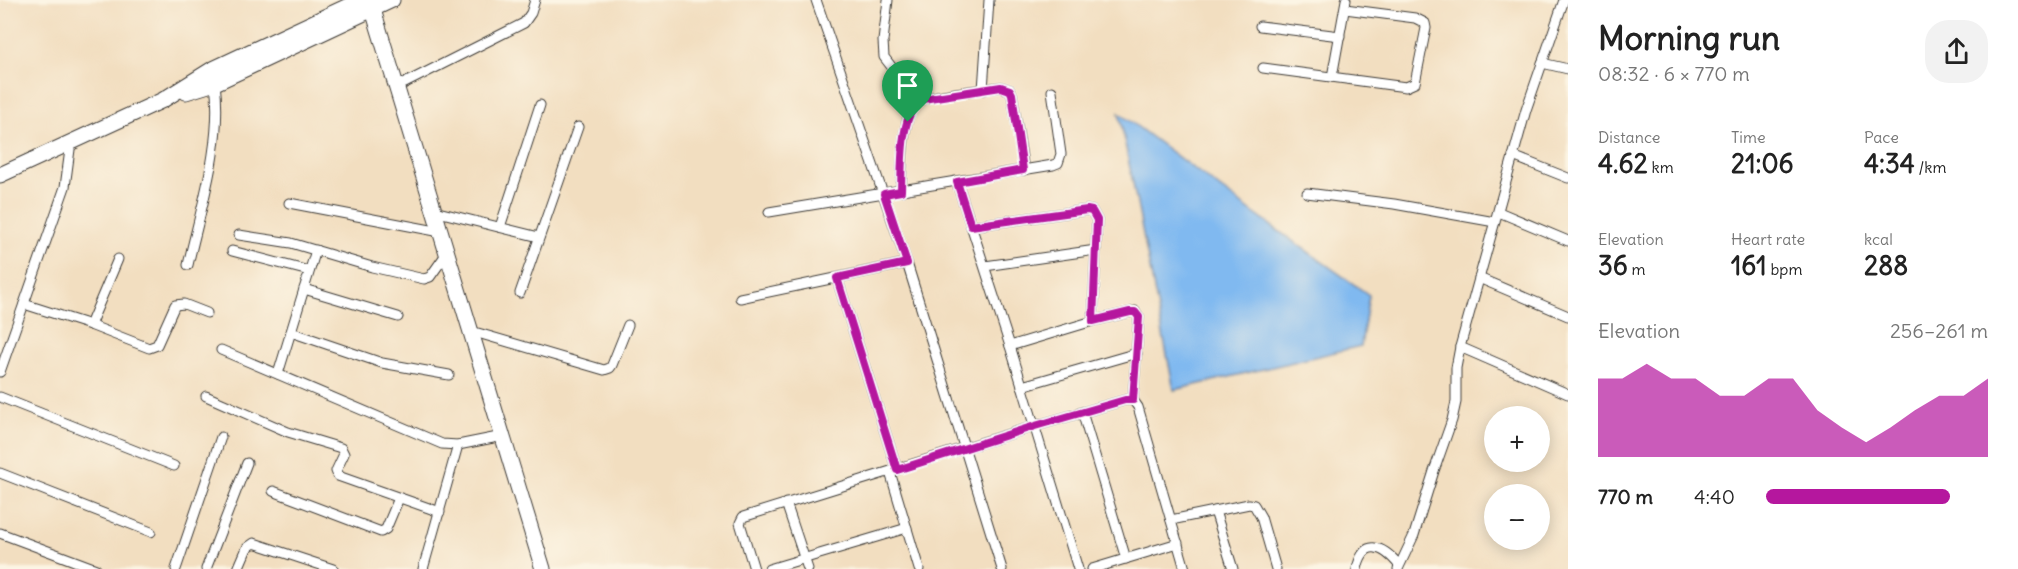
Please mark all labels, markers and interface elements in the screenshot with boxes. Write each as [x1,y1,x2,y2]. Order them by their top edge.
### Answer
text: Morning run [1598,17,1780,59]
button: share [1925,20,1988,83]
pin [882,60,933,122]
text: 08:32 · 6 × 770 m [1598,61,1750,86]
icon: arrive [891,69,924,102]
text: Distance [1598,127,1660,147]
text: Time [1731,127,1766,147]
text: Pace [1864,127,1899,147]
text: 4.62 [1598,147,1648,180]
text: 21:06 [1731,147,1794,180]
text: 4:34 [1864,147,1915,180]
text: km [1648,157,1674,177]
text: /km [1915,157,1947,177]
text: Elevation [1598,229,1664,249]
text: Heart rate [1731,229,1805,249]
text: kcal [1864,229,1893,249]
text: 36 [1598,249,1628,282]
text: 161 [1731,249,1767,282]
text: 288 [1864,249,1908,282]
text: m [1628,259,1646,279]
text: bpm [1767,259,1802,279]
text: Elevation [1598,318,1680,343]
text: 256–261 m [1890,318,1988,343]
map controls [1484,406,1550,550]
button: + [1484,406,1550,472]
button: − [1484,484,1550,550]
text: 770 m [1598,484,1653,509]
text: 4:40 [1694,484,1735,509]

